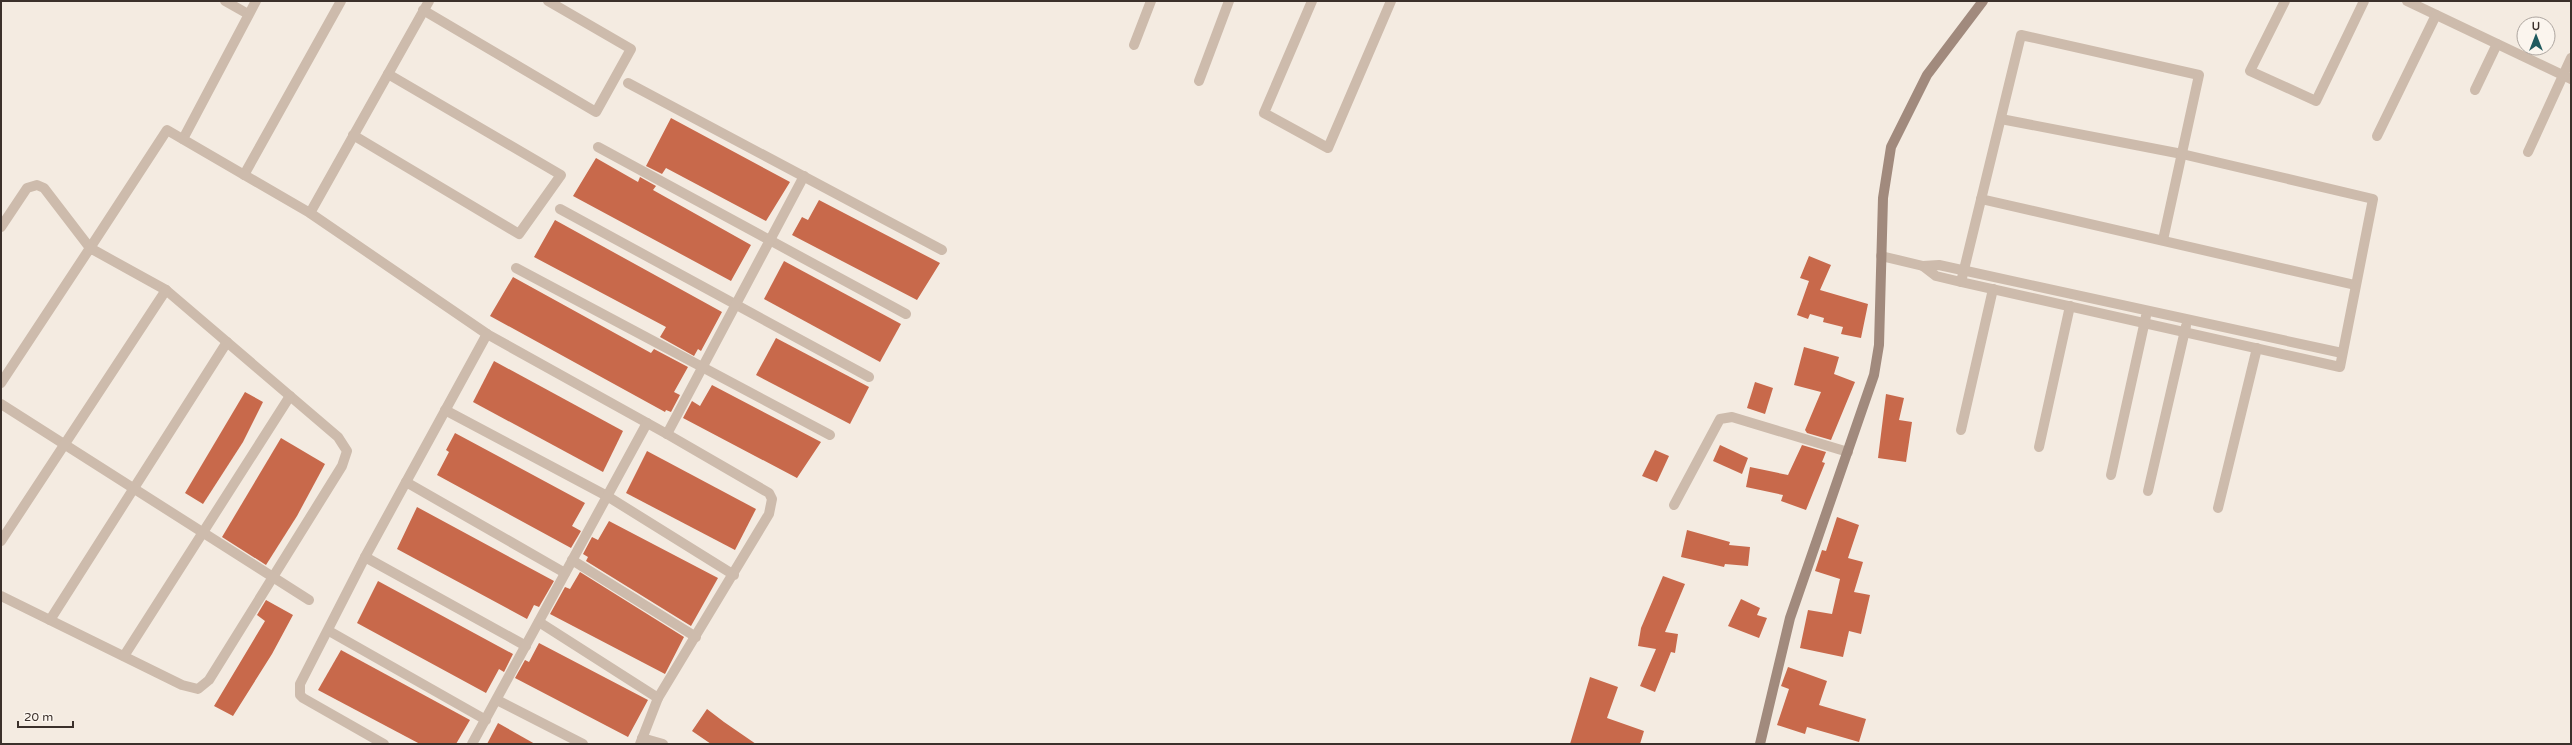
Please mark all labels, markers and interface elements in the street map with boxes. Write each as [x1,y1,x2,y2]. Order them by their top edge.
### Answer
north arrow [2516,16,2556,56]
text: U [2532,20,2540,33]
scale bar [18,703,73,729]
text: 20 m [24,710,53,724]

